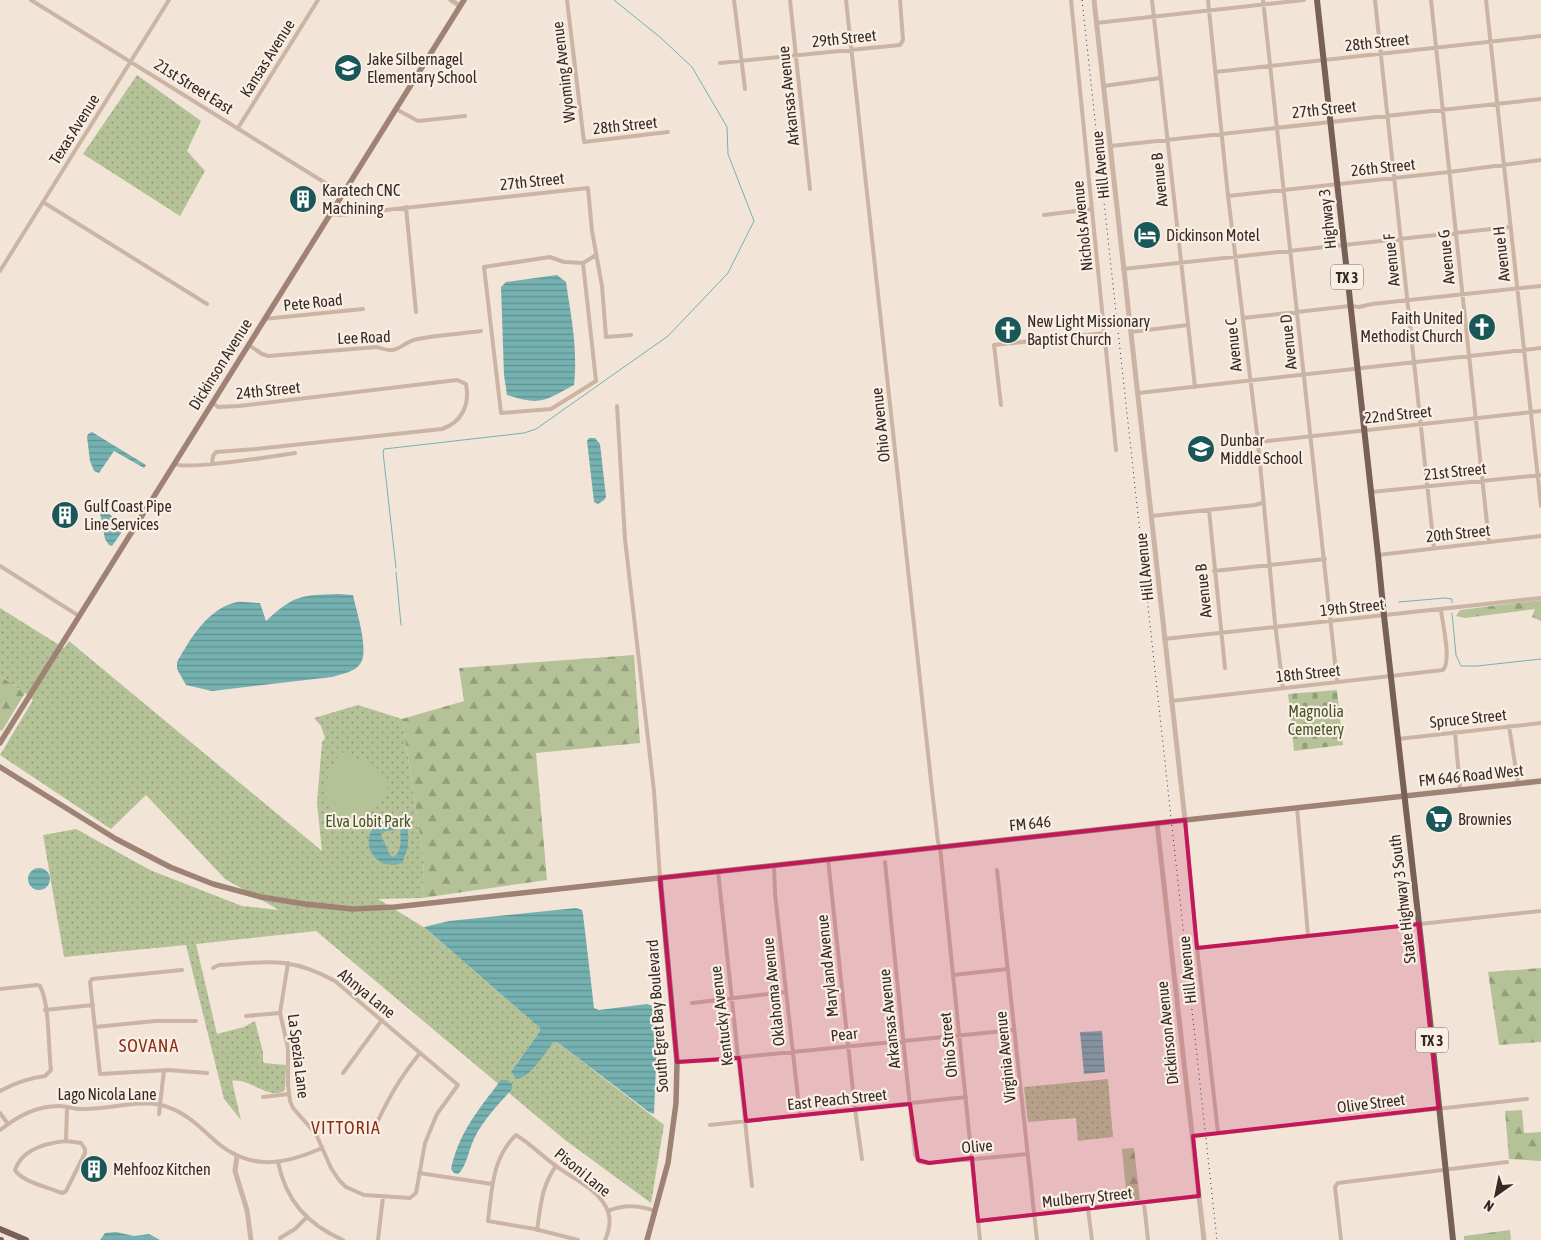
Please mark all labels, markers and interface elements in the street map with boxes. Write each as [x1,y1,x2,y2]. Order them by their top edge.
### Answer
street label: Kansas Avenue [236,16,298,100]
street label: Wyoming Avenue [548,20,579,124]
street label: 29th Street [811,26,877,50]
street label: 28th Street [1344,30,1410,54]
street label: Arkansas Avenue [774,45,802,147]
place label: Jake Silbernagel Elementary School [367,50,478,87]
school or university icon: Jake Silbernagel Elementary School [333,53,363,83]
street label: 21st Street East [151,55,237,117]
street label: Texas Avenue [45,91,103,167]
street label: 27th Street [1291,97,1357,121]
street label: 28th Street [592,113,658,137]
street label: Hill Avenue [1087,130,1113,200]
street label: Avenue B [1147,152,1171,208]
street label: 26th Street [1350,155,1416,179]
street label: 27th Street [499,169,565,193]
street label: Nichols Avenue [1068,180,1096,272]
place label: Karatech CNC Machining [322,181,400,218]
building icon: Karatech CNC Machining [288,184,318,214]
street label: Highway 3 [1315,188,1340,250]
hotel icon: Dickinson Motel [1132,220,1162,250]
street label: Avenue H [1489,225,1513,283]
place label: Dickinson Motel [1166,226,1261,244]
street label: Avenue G [1434,229,1458,285]
street label: Avenue F [1379,232,1403,287]
road number: TX 3 [1331,264,1363,290]
street label: Pete Road [283,290,343,314]
place label: Faith United Methodist Church [1360,309,1463,345]
place label: New Light Missionary Baptist Church [1027,312,1150,349]
church icon: Faith United Methodist Church [1467,312,1497,342]
street label: Avenue D [1276,313,1300,371]
street label: Dickinson Avenue [185,315,255,413]
church icon: New Light Missionary Baptist Church [993,315,1023,345]
street label: Avenue C [1221,317,1245,373]
street label: Lee Road [337,327,391,347]
street label: 24th Street [235,378,301,402]
street label: Ohio Avenue [867,387,893,463]
street label: 22nd Street [1363,401,1433,426]
place label: Dunbar Middle School [1220,431,1304,467]
school or university icon: Dunbar Middle School [1186,434,1216,464]
street label: 21st Street [1423,459,1487,483]
place label: Gulf Coast Pipe Line Services [84,497,172,533]
building icon: Gulf Coast Pipe Line Services [50,500,80,530]
street label: 20th Street [1425,521,1491,545]
street label: Hill Avenue [1131,532,1157,602]
street label: Avenue B [1191,563,1215,619]
street label: 19th Street [1319,595,1385,619]
street label: 18th Street [1275,661,1341,685]
park label: Magnolia Cemetery [1288,702,1345,739]
street label: Spruce Street [1429,705,1508,732]
street label: FM 646 Road West [1418,760,1525,789]
supermarket icon: Brownies [1424,804,1454,834]
place label: Brownies [1458,810,1512,828]
park label: Elva Lobit Park [325,812,411,830]
street label: FM 646 [1008,812,1052,834]
street label: State Highway 3 South [1385,833,1420,965]
street label: Maryland Avenue [813,914,842,1018]
street label: Hill Avenue [1174,935,1200,1005]
street label: Oklahoma Avenue [758,937,788,1047]
street label: South Egret Bay Boulevard [643,939,672,1093]
street label: Ahnya Lane [334,965,399,1022]
street label: Kentucky Avenue [706,965,737,1067]
street label: Arkansas Avenue [875,968,903,1070]
street label: Dickinson Avenue [1153,980,1181,1086]
street label: Virginia Avenue [991,1010,1020,1104]
street label: Ohio Street [936,1011,960,1079]
street label: La Spezia Lane [284,1013,313,1099]
street label: Pear [830,1024,859,1044]
road number: TX 3 [1416,1028,1448,1052]
district label: SOVANA [119,1035,179,1056]
street label: Lago Nicola Lane [58,1085,157,1104]
street label: East Peach Street [786,1085,888,1113]
street label: Olive Street [1336,1090,1406,1116]
district label: VITTORIA [311,1117,381,1138]
street label: Olive [961,1136,993,1156]
street label: Pisoni Lane [551,1144,615,1200]
building icon: Mehfooz Kitchen [79,1154,109,1184]
place label: Mehfooz Kitchen [113,1160,211,1178]
north arrow [1471,1170,1521,1220]
street label: Mulberry Street [1041,1183,1134,1212]
text: N [1481,1197,1497,1215]

